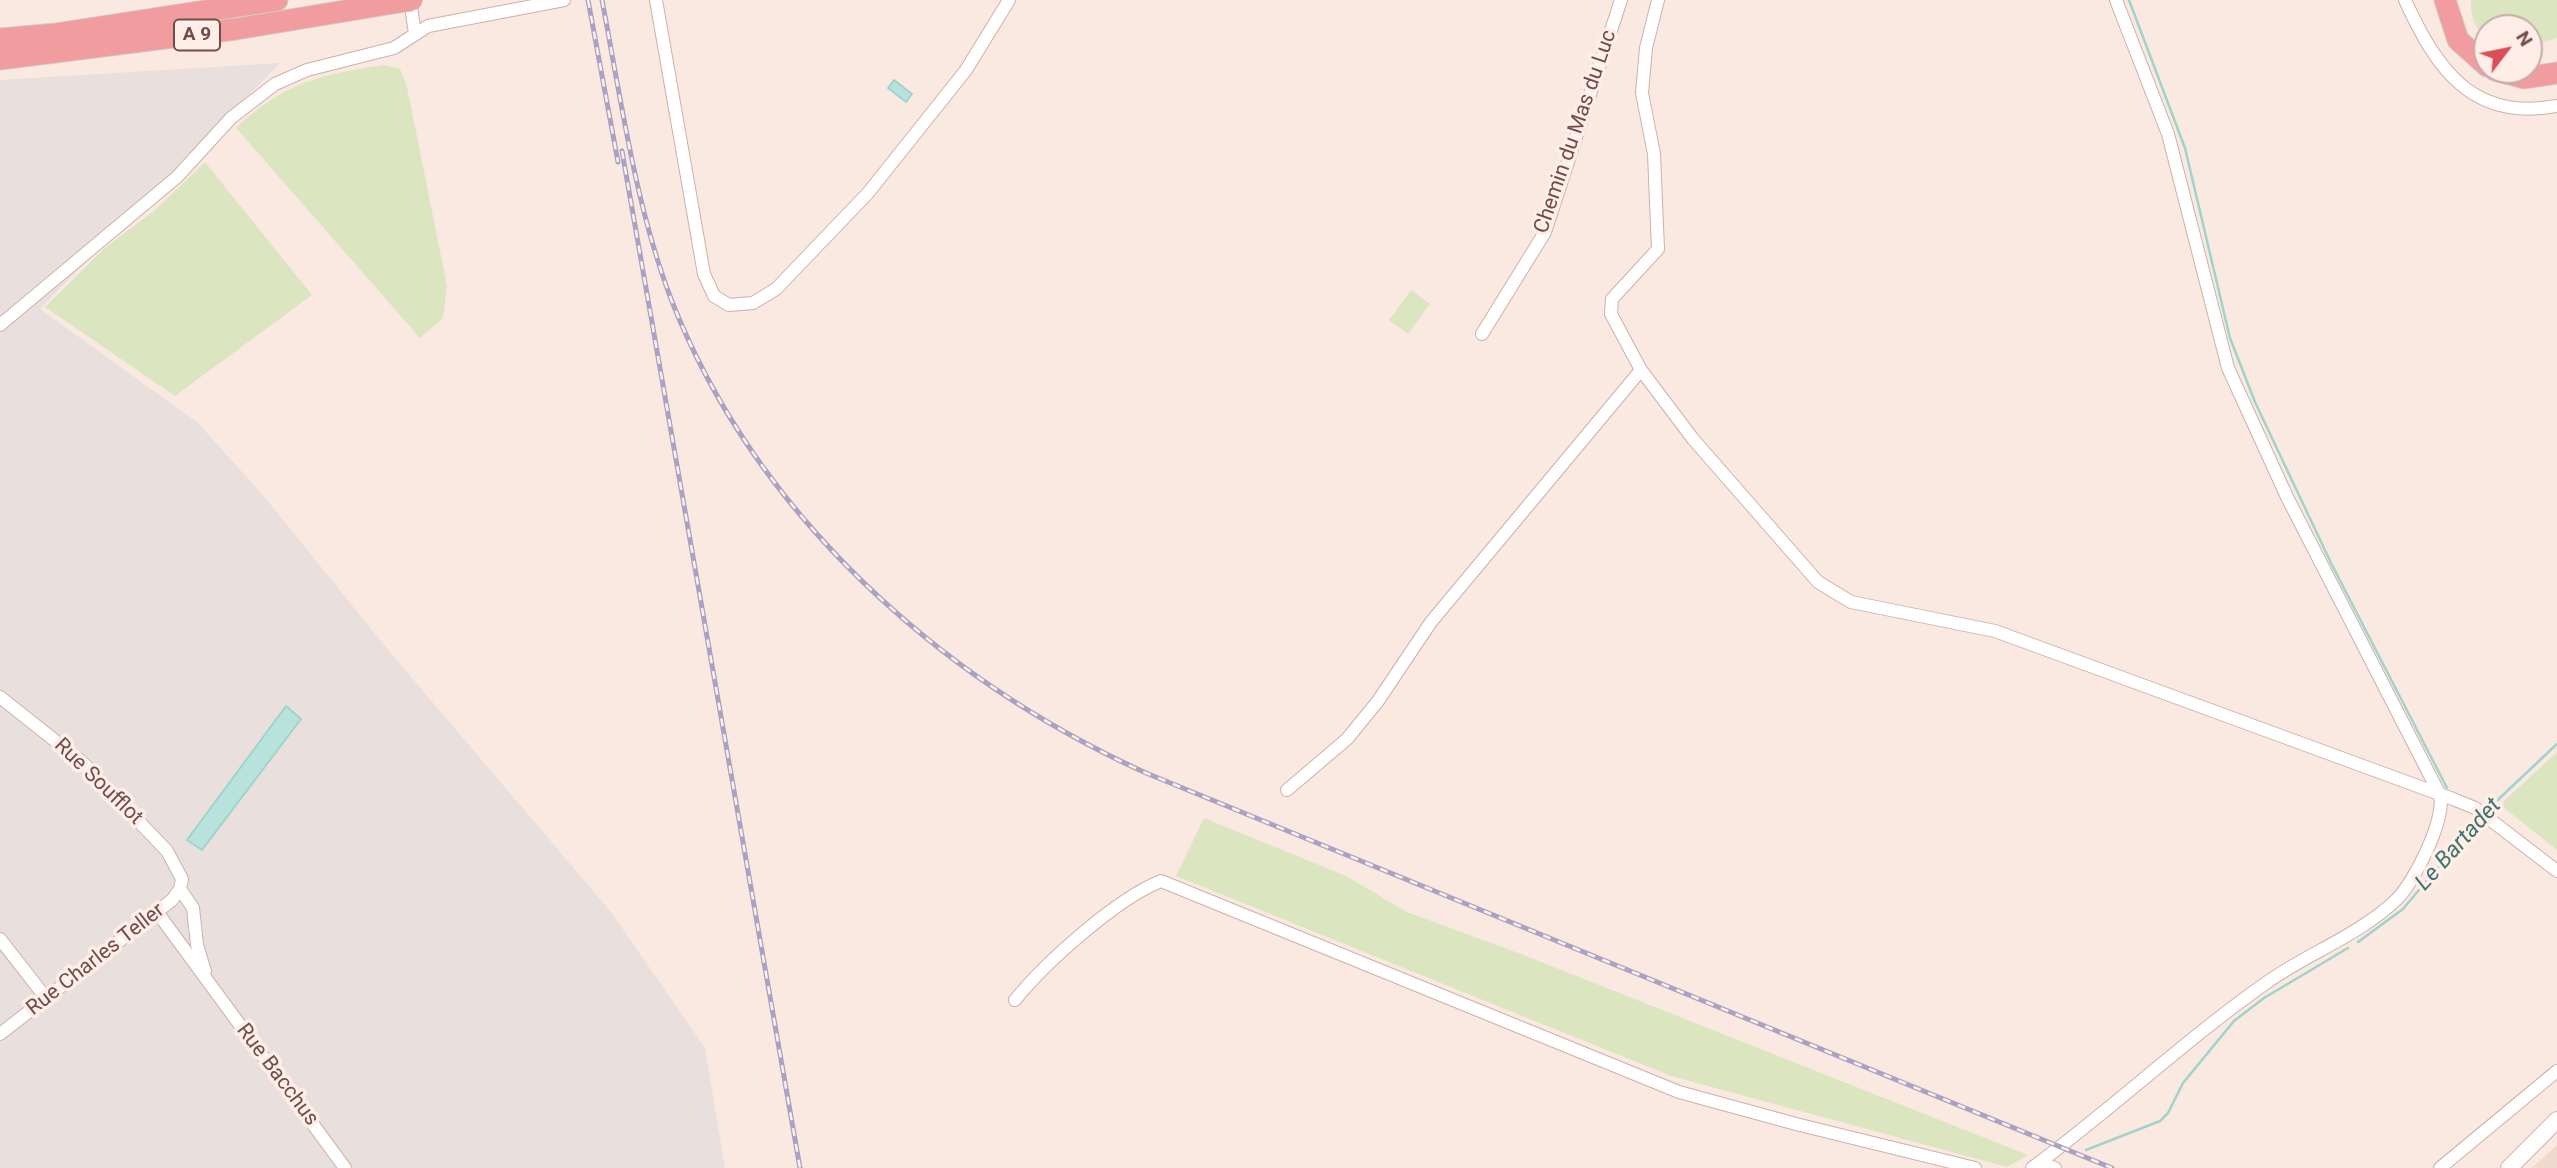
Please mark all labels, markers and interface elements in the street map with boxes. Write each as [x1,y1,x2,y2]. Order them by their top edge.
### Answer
north arrow [2473,14,2543,84]
road number: A 9 [174,20,220,50]
street label: Chemin du Mas du Luc [1529,27,1623,237]
text: N [2511,27,2538,50]
street label: Rue Soufflot [48,733,148,831]
water label: Le Bartadet [2410,793,2508,897]
street label: Rue Charles Teller [22,898,170,1022]
street label: Rue Bacchus [230,1019,324,1131]

